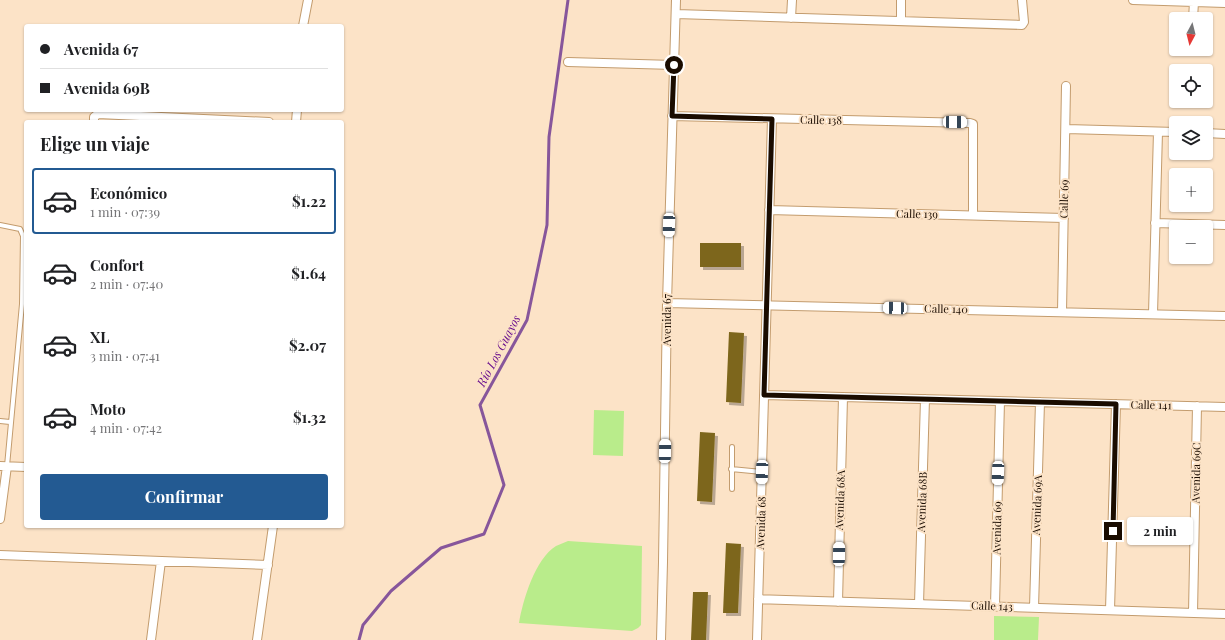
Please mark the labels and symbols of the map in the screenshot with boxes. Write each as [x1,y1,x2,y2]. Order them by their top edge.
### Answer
north arrow [1169,12,1213,56]
route start [665,56,683,74]
street label: Calle 138 [800,112,842,127]
car [943,116,967,128]
street label: Calle 69 [1056,179,1071,219]
street label: Calle 139 [896,206,939,221]
car [663,213,675,237]
street label: Avenida 67 [659,293,674,347]
street label: Calle 140 [924,301,968,316]
car [883,302,907,314]
water label: Río Los Guayos [472,312,524,390]
street label: Calle 141 [1130,397,1172,412]
car [659,439,671,463]
street label: Avenida 69C [1187,442,1204,505]
car [756,460,768,484]
car [992,461,1004,485]
street label: Avenida 68A [831,469,848,531]
street label: Avenida 68B [913,471,930,533]
street label: Avenida 69A [1028,475,1045,536]
street label: Avenida 68 [752,496,769,551]
street label: Avenida 69 [989,501,1004,556]
callout: 2 min [1127,517,1193,545]
route end [1104,522,1122,540]
car [833,542,845,566]
street label: Calle 143 [971,597,1013,614]

